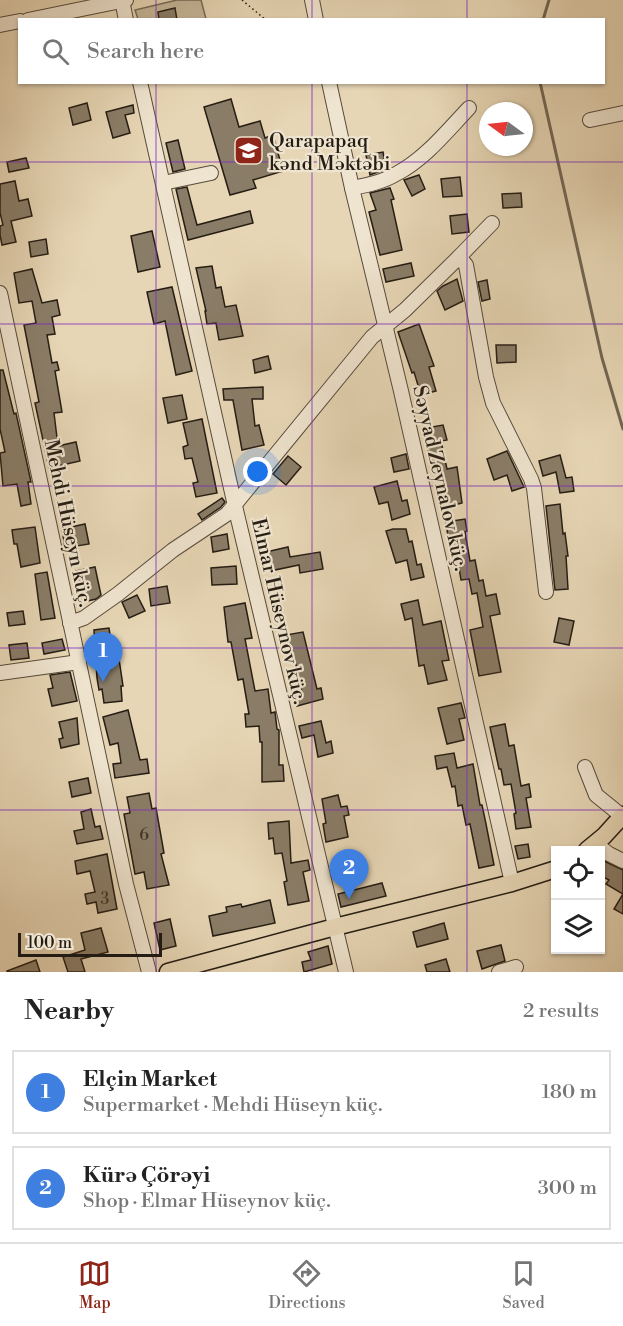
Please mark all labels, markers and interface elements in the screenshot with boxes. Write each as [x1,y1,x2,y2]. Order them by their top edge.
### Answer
search box [18,18,605,84]
icon: search [39,35,72,68]
text: Search here [87,38,204,65]
north arrow [479,102,533,156]
place label: Qarapapaq kənd Məktəbi [269,129,391,177]
school or university icon: Qarapapaq kənd Məktəbi [232,135,264,167]
street label: Səyyad Zeynalov küç. [406,383,473,573]
street label: Mehdi Hüseyn küç. [38,437,98,609]
your location [243,457,272,486]
street label: Elmar Hüseynov küç. [245,516,312,707]
pin: 1 [84,632,122,682]
house number: 6 [139,825,149,845]
map controls [551,846,605,954]
button: locate [551,846,605,900]
pin: 2 [330,850,368,899]
house number: 3 [101,889,110,909]
button: layers [551,900,605,954]
scale bar [18,930,162,958]
text: 100 m [27,933,72,953]
text: Nearby [24,995,114,1027]
text: 2 results [523,999,599,1024]
text: Elçin Market [83,1066,217,1093]
text: 1 [41,1080,50,1105]
text: 180 m [542,1080,597,1105]
text: Supermarket · Mehdi Hüseyn küç. [83,1093,382,1118]
text: Kürə Çörəyi [83,1162,210,1189]
text: 2 [39,1176,52,1201]
text: 300 m [538,1176,597,1201]
text: Shop · Elmar Hüseynov küç. [83,1189,331,1214]
tab: Map [78,1257,111,1313]
tab: Directions [268,1257,346,1313]
tab: Saved [502,1257,545,1313]

